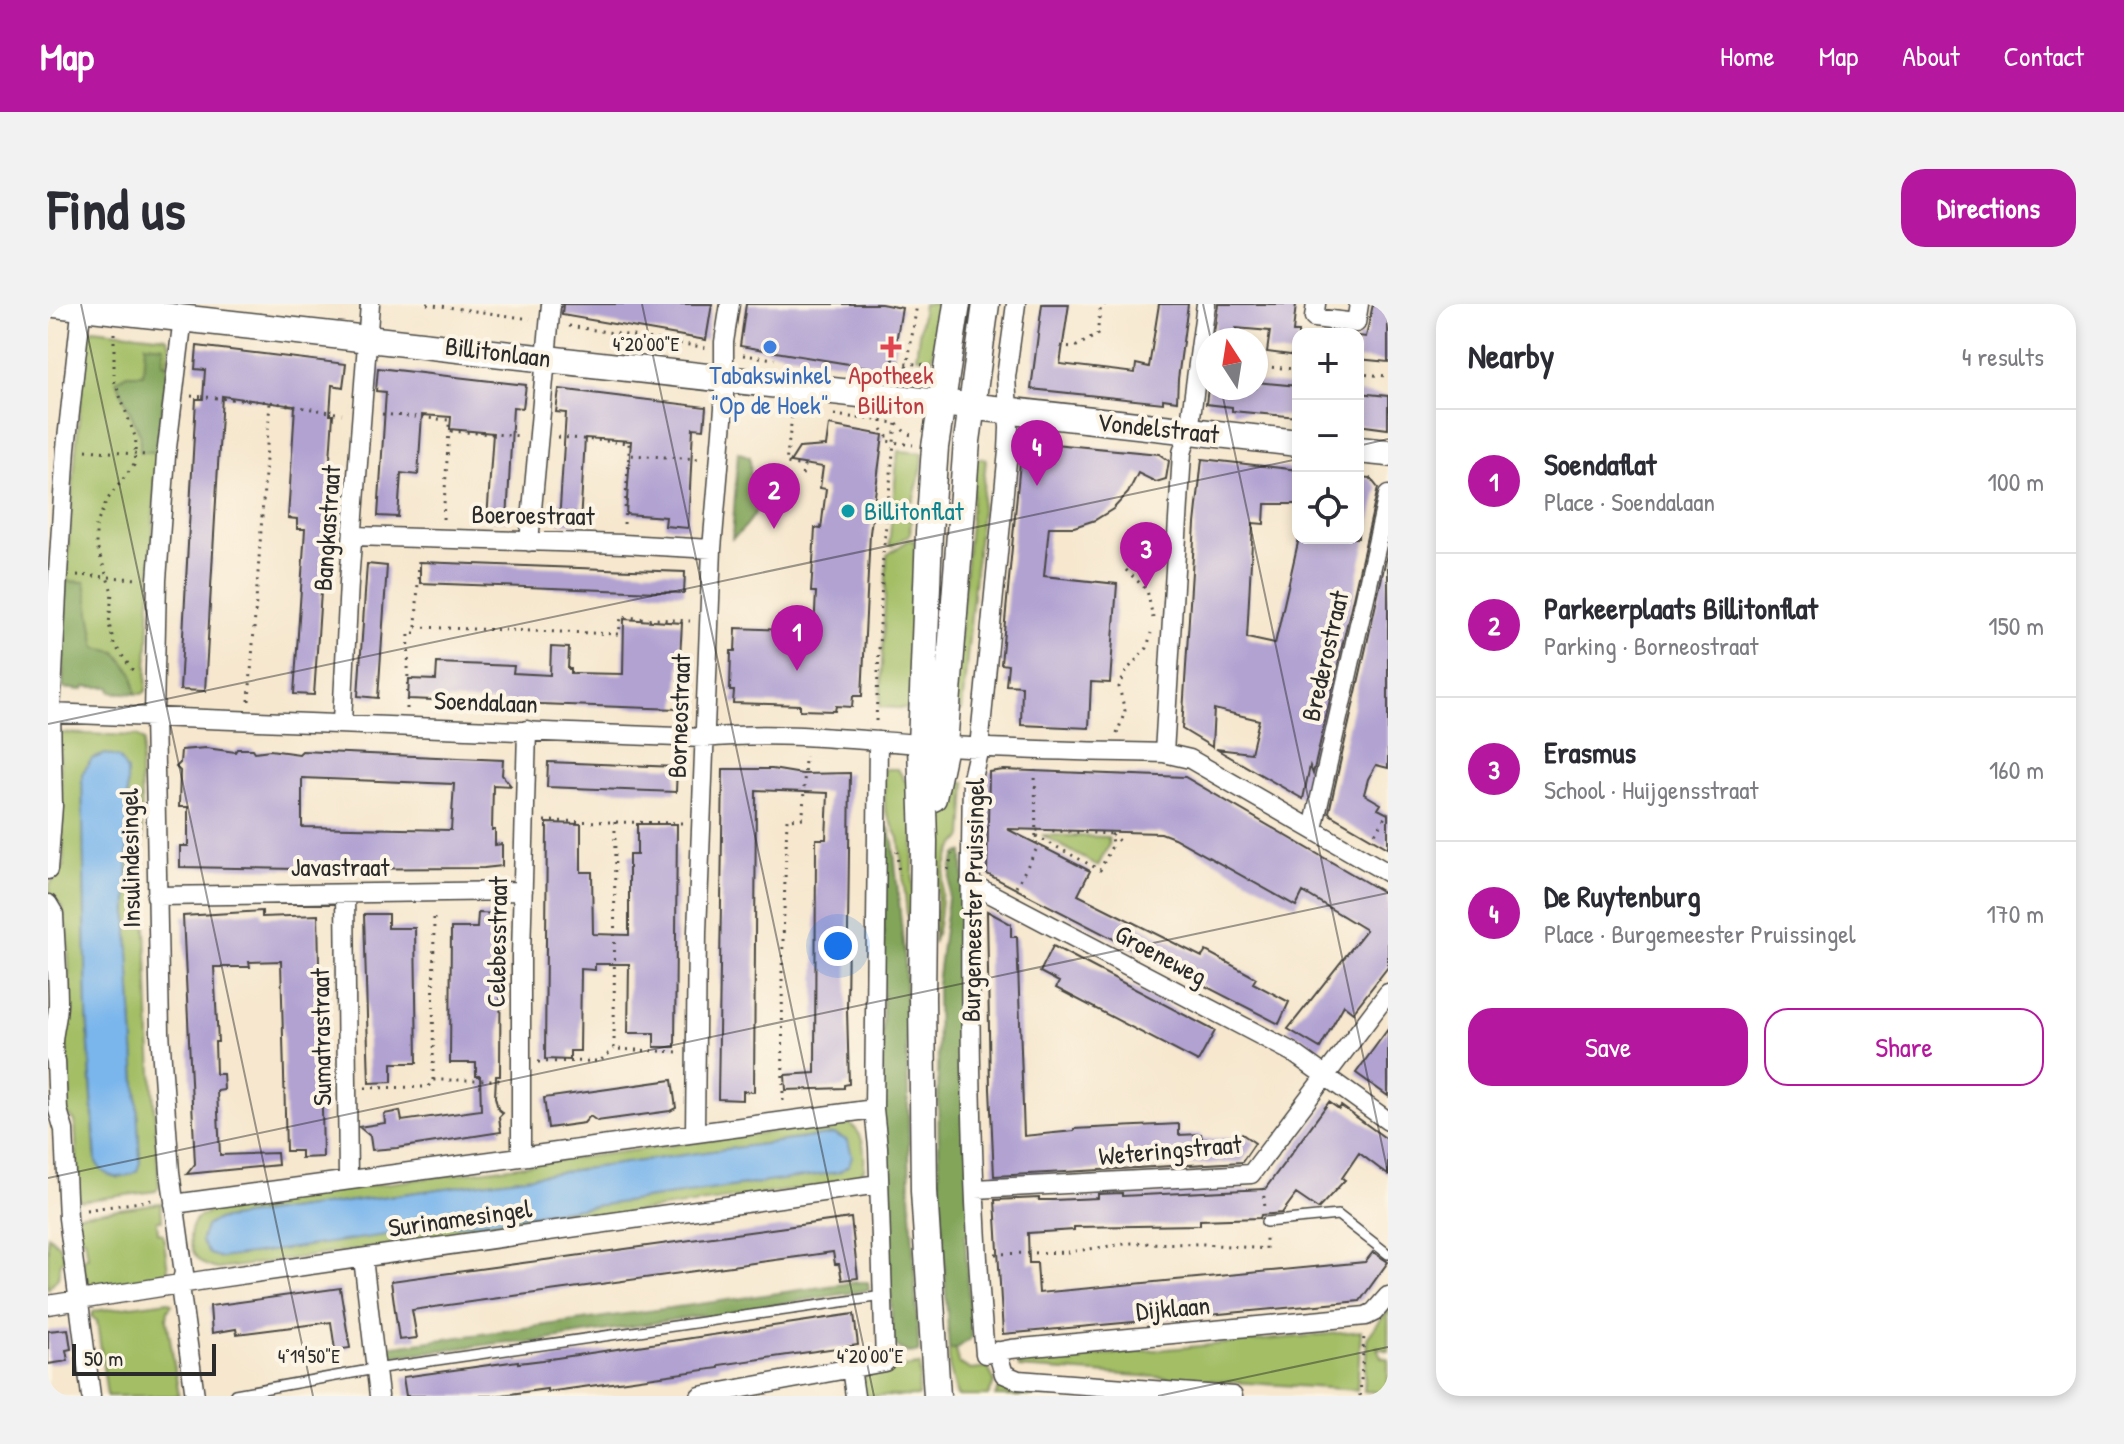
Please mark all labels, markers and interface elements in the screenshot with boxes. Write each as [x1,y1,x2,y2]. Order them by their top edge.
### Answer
text: Map [40,30,94,82]
text: Home [1720,37,1775,75]
text: Map [1819,37,1858,75]
text: About [1902,37,1960,75]
text: Contact [2004,37,2084,75]
button: Directions [1901,169,2076,247]
text: Find us [48,171,186,246]
street label: Billitonlaan [443,328,553,375]
north arrow [1196,328,1268,400]
map controls [1292,328,1364,544]
button: + [1292,328,1364,400]
text: 4°20'00"E [613,330,679,357]
text: Nearby [1468,333,1554,379]
marker: Tabakswinkel "Op de Hoek" [761,338,779,356]
marker: Apotheek Billiton [882,338,900,356]
text: 4 results [1962,339,2044,374]
place label: Tabakswinkel "Op de Hoek" [709,357,831,422]
place label: Apotheek Billiton [848,357,934,422]
button: − [1292,400,1364,472]
street label: Vondelstraat [1095,404,1222,451]
pin: 4 [1011,420,1063,486]
text: Soendaflat [1544,444,1656,484]
street label: Bangkastraat [305,463,348,592]
pin: 2 [748,463,800,529]
text: 1 [1489,464,1499,499]
text: 100 m [1988,464,2044,499]
button: locate [1292,472,1364,544]
text: Place · Soendalaan [1544,484,1715,519]
place label: Billitonflat [864,493,965,528]
street label: Boeroestraat [471,496,596,533]
marker: Billitonflat [839,502,857,520]
pin: 3 [1120,522,1172,588]
street label: Brederostraat [1293,586,1357,725]
text: Parkeerplaats Billitonflat [1544,588,1818,628]
pin: 1 [771,605,823,671]
text: 2 [1488,608,1500,643]
text: 150 m [1988,608,2044,643]
text: Parking · Borneostraat [1544,628,1758,663]
street label: Borneostraat [659,652,698,779]
street label: Soendalaan [433,682,539,721]
text: Erasmus [1544,732,1636,772]
text: 3 [1488,752,1500,787]
text: 160 m [1989,752,2044,787]
text: School · Huijgensstraat [1544,772,1758,807]
street label: Burgemeester Pruissingel [953,777,992,1022]
street label: Insulindesingel [111,788,148,928]
street label: Javastraat [291,849,390,884]
street label: Celebesstraat [478,875,515,1008]
text: De Ruytenburg [1544,876,1700,916]
text: 4 [1489,896,1499,931]
text: 170 m [1986,896,2044,931]
street label: Groeneweg [1109,916,1213,993]
text: Place · Burgemeester Pruissingel [1544,916,1856,951]
your location [818,926,858,966]
street label: Sumatrastraat [302,967,339,1106]
button: Save [1468,1008,1748,1086]
button: Share [1764,1008,2044,1086]
street label: Weteringstraat [1097,1126,1244,1173]
street label: Surinamesingel [386,1190,534,1245]
street label: Dijklaan [1135,1287,1211,1328]
scale bar [72,1340,216,1376]
text: 4°19'50"E [278,1342,340,1369]
text: 4°20'00"E [837,1342,903,1369]
text: 50 m [84,1343,123,1373]

